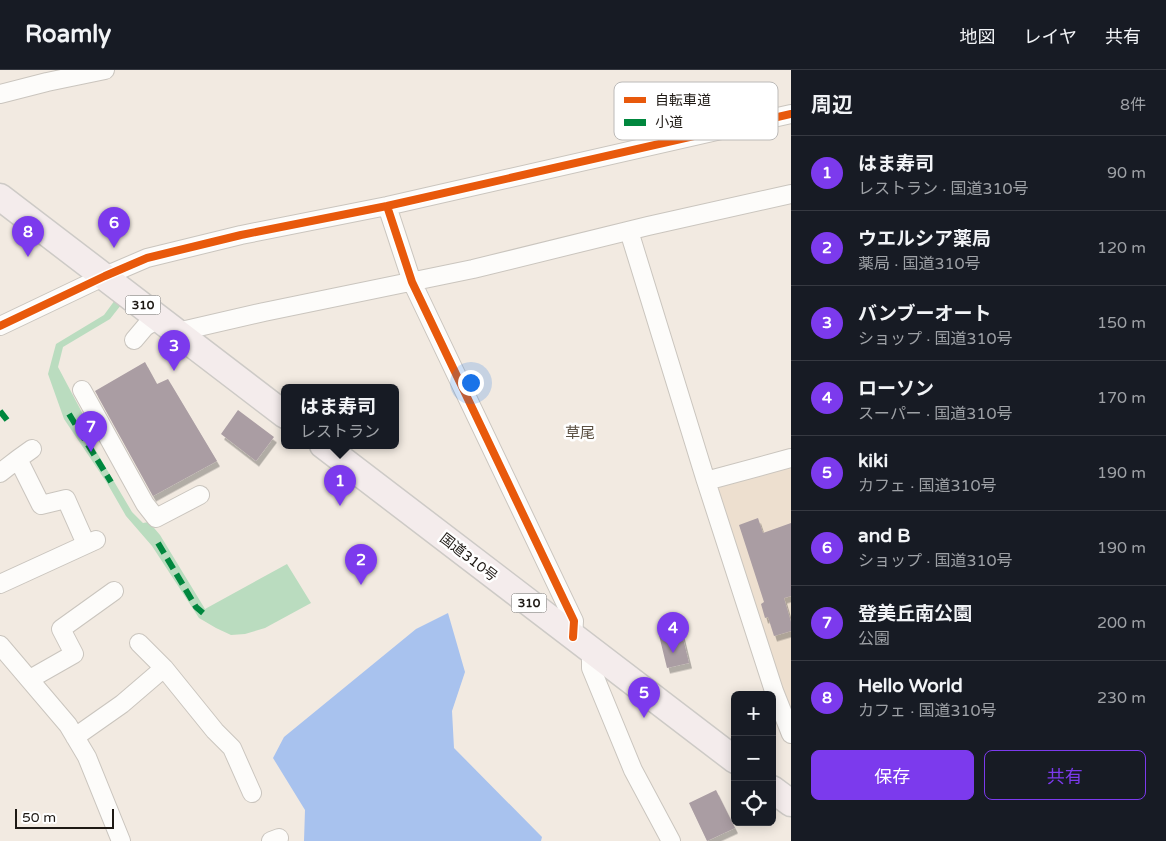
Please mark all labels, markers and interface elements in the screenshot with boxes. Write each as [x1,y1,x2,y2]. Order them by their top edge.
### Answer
text: Roamly [25,20,111,49]
text: 地図 [960,26,996,48]
text: レイヤ [1024,26,1077,48]
text: 共有 [1105,26,1141,48]
legend [614,82,778,140]
text: 自転車道 [655,92,711,109]
text: 周辺 [811,93,853,118]
text: 8件 [1120,95,1146,115]
text: 小道 [655,114,683,131]
text: はま寿司 [858,153,934,175]
text: 1 [822,163,832,183]
text: 90 m [1107,163,1146,183]
text: レストラン · 国道310号 [858,179,1029,199]
pin: 6 [98,207,130,248]
pin: 8 [12,216,44,257]
text: ウエルシア薬局 [858,228,991,250]
text: 2 [822,238,832,258]
text: 120 m [1097,238,1146,258]
text: 薬局 · 国道310号 [858,254,981,274]
road number: 310 [126,296,160,314]
text: バンブーオート [858,303,991,325]
text: 3 [822,313,832,333]
text: 150 m [1097,313,1146,333]
text: ショップ · 国道310号 [858,329,1013,349]
pin: 3 [158,330,190,371]
your location [458,370,484,396]
text: ローソン [858,378,934,400]
popup [281,384,399,449]
text: 4 [822,388,832,408]
text: 170 m [1097,388,1146,408]
text: はま寿司 [300,396,376,418]
text: スーパー · 国道310号 [858,404,1012,424]
pin: 7 [75,411,107,452]
text: レストラン [300,422,380,442]
district label: 草尾 [565,424,595,442]
text: kiki [858,450,888,472]
text: 5 [822,463,832,483]
text: 190 m [1097,463,1146,483]
pin: 1 [324,465,356,506]
text: カフェ · 国道310号 [858,476,997,496]
text: and B [858,525,910,547]
street label: 国道310号 [437,530,501,585]
text: 6 [822,538,832,558]
text: 190 m [1097,538,1146,558]
pin: 2 [345,544,377,585]
text: ショップ · 国道310号 [858,551,1013,571]
road number: 310 [512,594,546,612]
text: 登美丘南公園 [858,603,972,625]
pin: 4 [657,612,689,653]
text: 7 [822,613,832,633]
text: 200 m [1097,613,1146,633]
text: 公園 [858,629,890,649]
text: Hello World [858,675,963,697]
pin: 5 [628,677,660,718]
text: 8 [822,688,832,708]
text: 230 m [1097,688,1146,708]
map controls [731,691,776,826]
button: + [731,691,776,736]
text: カフェ · 国道310号 [858,701,997,721]
button: − [731,736,776,781]
button: 保存 [811,750,974,800]
button: 共有 [984,750,1146,800]
button: locate [731,781,776,826]
scale bar [15,806,114,829]
text: 50 m [22,809,56,826]

